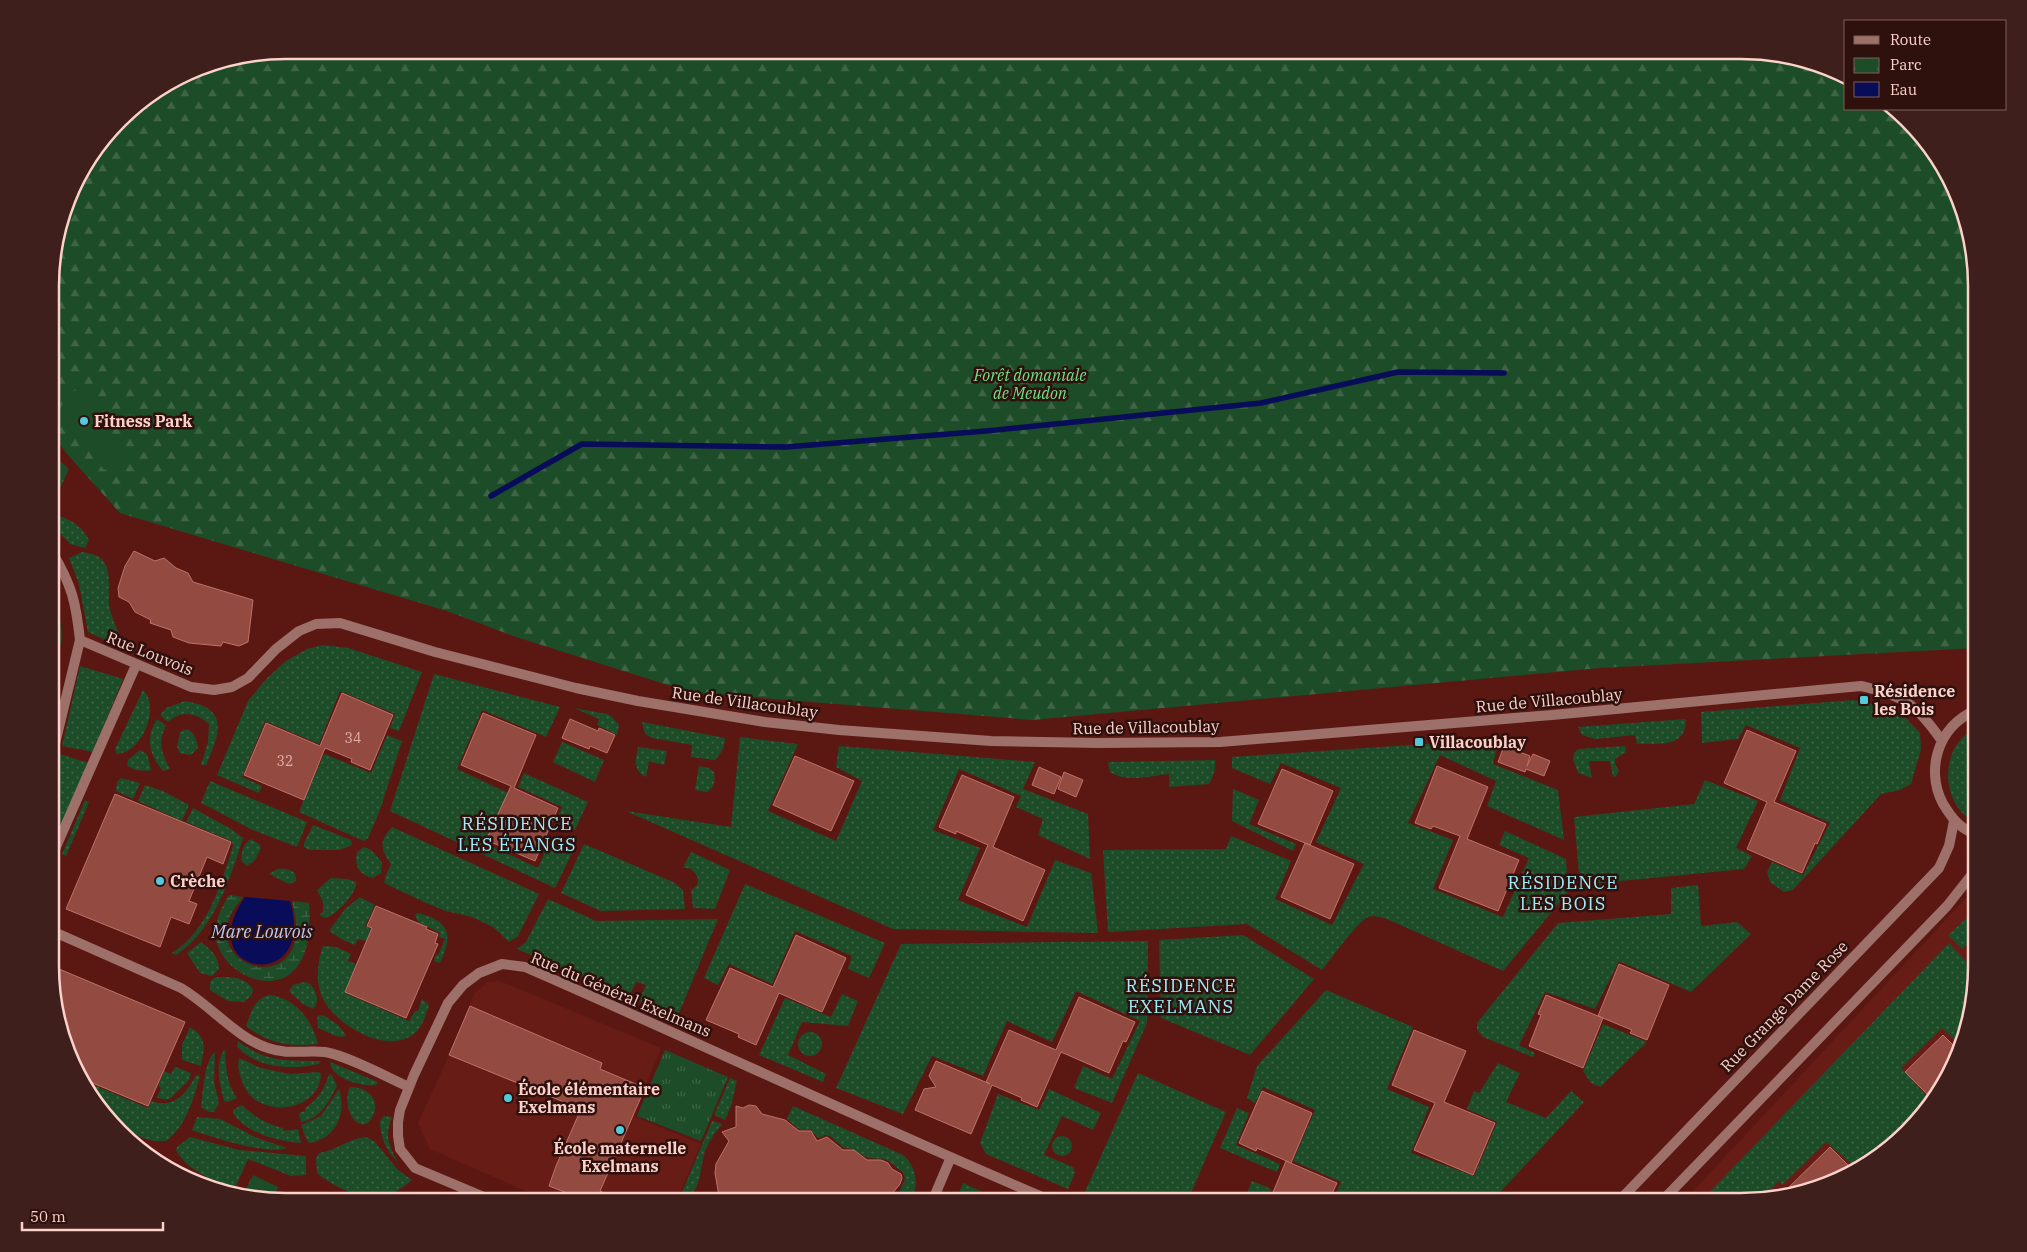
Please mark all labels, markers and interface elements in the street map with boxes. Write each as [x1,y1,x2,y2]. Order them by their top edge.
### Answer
legend [1844,20,2007,110]
text: Route [1890,30,1931,49]
text: Parc [1890,55,1922,74]
text: Eau [1890,80,1917,99]
park label: Forêt domaniale de Meudon [973,365,1086,403]
place label: Fitness Park [94,411,192,431]
marker: Fitness Park [78,415,90,427]
street label: Rue Louvois [104,627,196,679]
place label: Résidence les Bois [1874,681,1955,719]
street label: Rue de Villacoublay [671,682,820,722]
street label: Rue de Villacoublay [1475,684,1624,716]
marker: Résidence les Bois [1858,694,1870,706]
street label: Rue de Villacoublay [1072,716,1220,738]
house number: 34 [345,729,361,747]
place label: Villacoublay [1429,732,1527,752]
marker: Villacoublay [1413,736,1425,748]
house number: 32 [277,752,293,770]
district label: RÉSIDENCE LES ÉTANGS [457,812,577,856]
place label: Crèche [170,871,225,891]
district label: RÉSIDENCE LES BOIS [1508,871,1618,915]
marker: Crèche [154,875,166,887]
water label: Mare Louvois [210,920,313,943]
street label: Rue Grange Dame Rose [1716,936,1852,1076]
street label: Rue du Général Exelmans [528,947,714,1041]
district label: RÉSIDENCE EXELMANS [1126,974,1236,1018]
place label: École élémentaire Exelmans [518,1078,660,1117]
marker: École élémentaire Exelmans [502,1092,514,1104]
marker: École maternelle Exelmans [614,1124,626,1136]
place label: École maternelle Exelmans [554,1137,686,1176]
scale bar [22,1200,164,1232]
text: 50 m [30,1207,66,1226]

